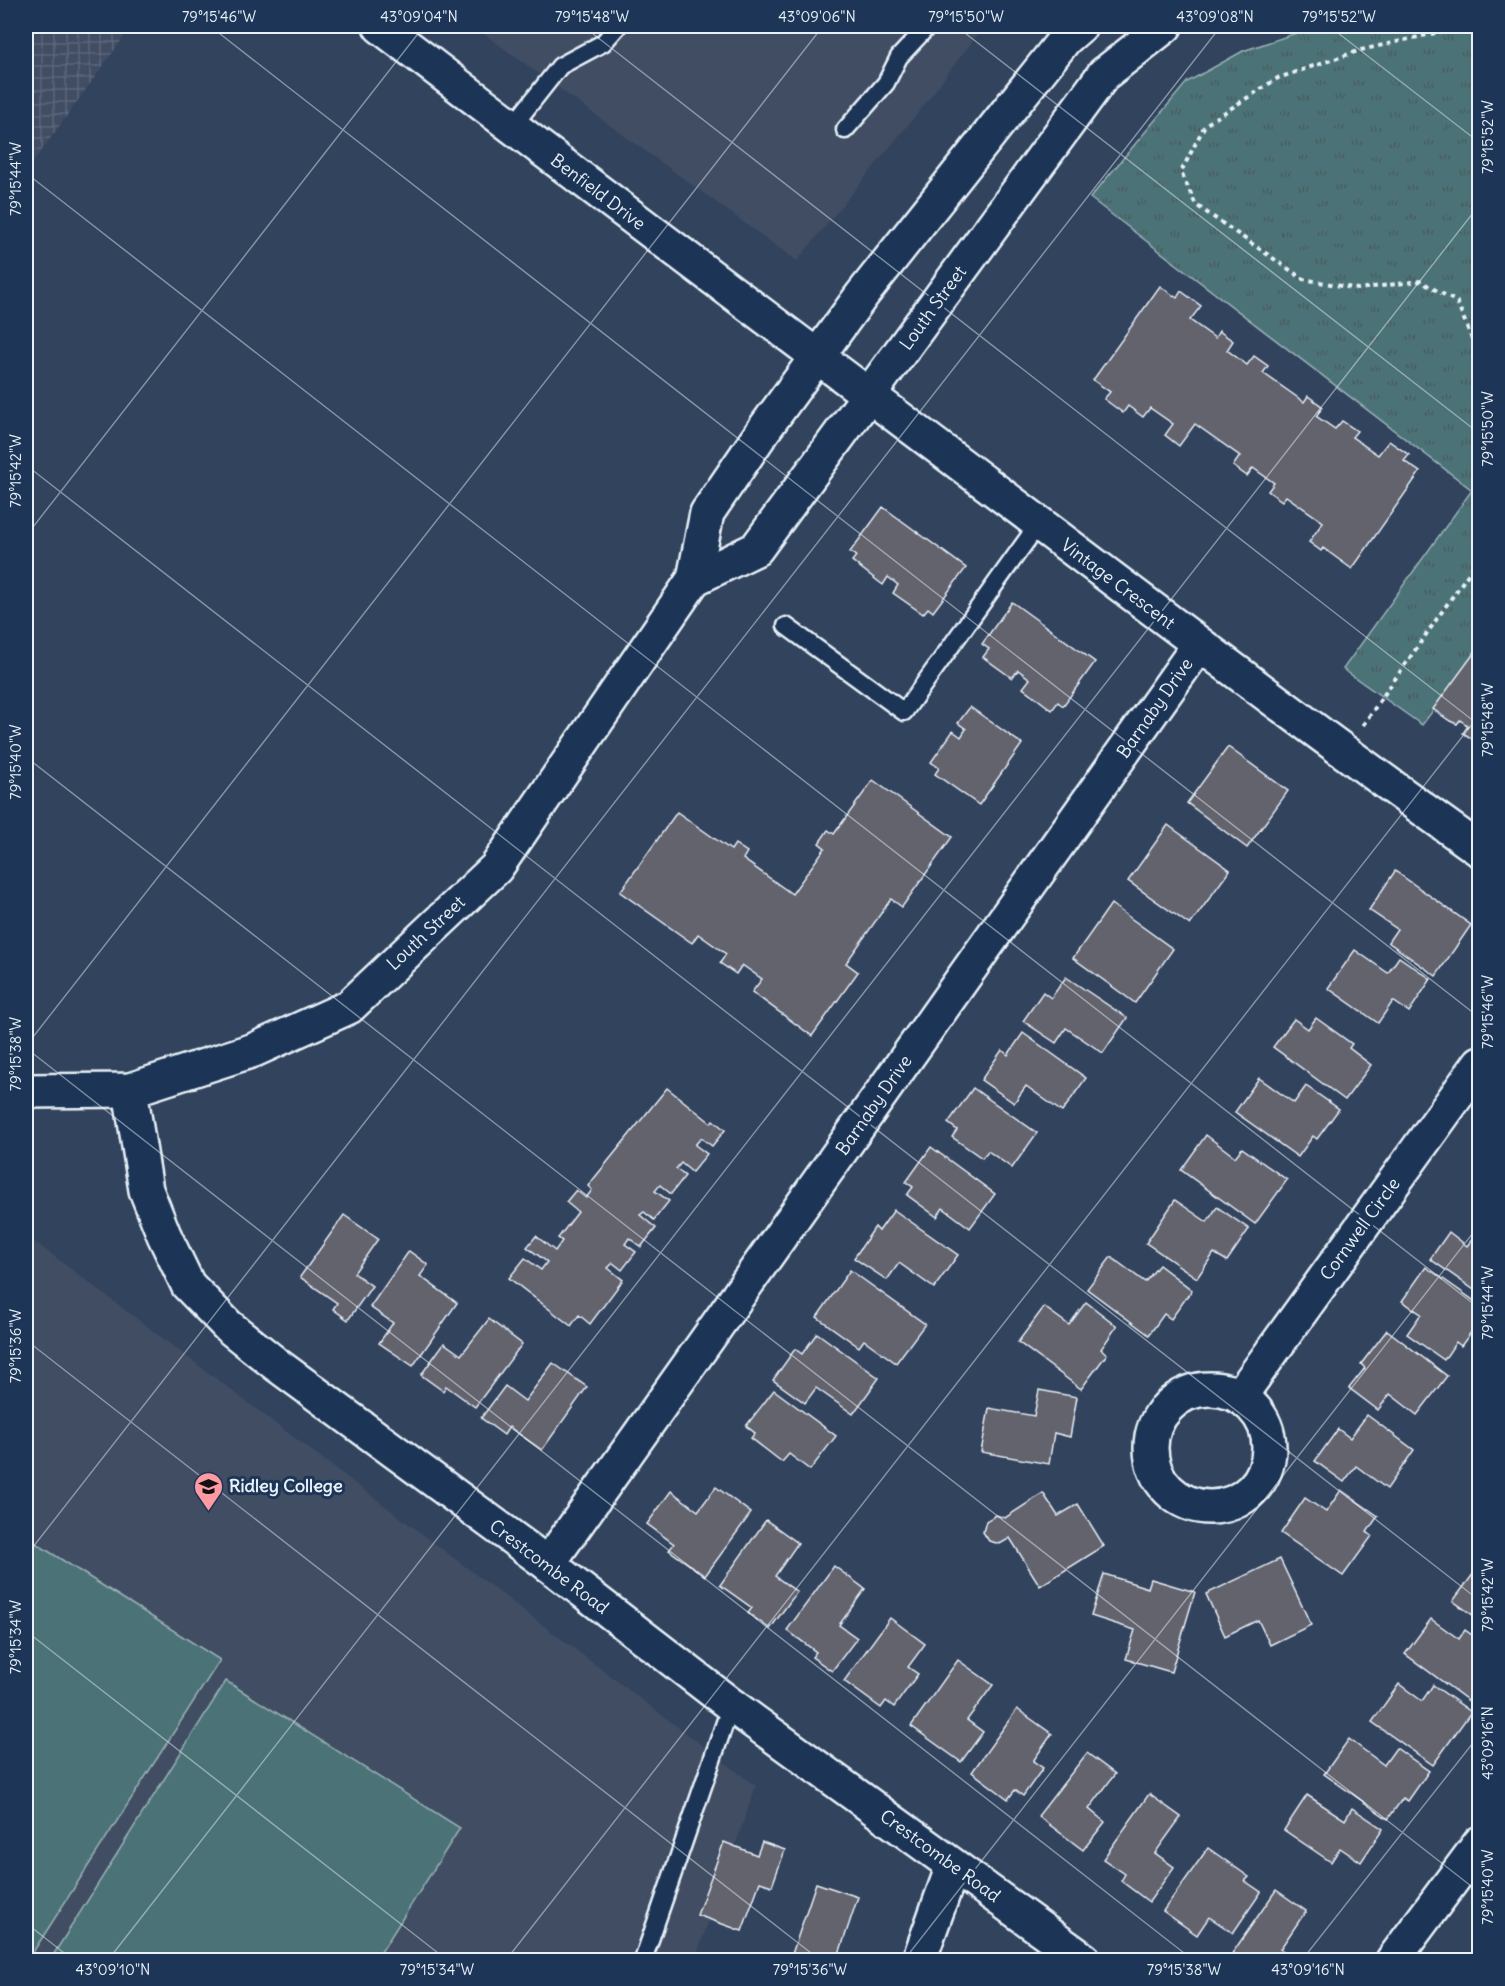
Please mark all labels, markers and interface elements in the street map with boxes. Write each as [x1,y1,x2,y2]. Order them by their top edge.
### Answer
text: 79°15'46"W [182,7,256,26]
text: 43°09'04"N [380,7,458,26]
text: 79°15'48"W [555,7,629,26]
text: 43°09'06"N [778,7,856,26]
text: 79°15'50"W [928,7,1004,26]
text: 43°09'08"N [1176,7,1254,26]
text: 79°15'52"W [1302,7,1376,26]
text: 79°15'52"W [1478,100,1497,174]
text: 79°15'44"W [6,142,25,216]
street label: Benfield Drive [546,148,650,235]
street label: Louth Street [894,261,971,355]
text: 79°15'50"W [1478,391,1497,467]
text: 79°15'42"W [6,434,25,508]
street label: Vintage Crescent [1057,533,1180,634]
street label: Barnaby Drive [1112,653,1198,762]
text: 79°15'48"W [1478,683,1497,757]
text: 79°15'40"W [6,724,25,800]
street label: Louth Street [382,890,470,975]
text: 79°15'46"W [1478,975,1497,1049]
text: 79°15'38"W [6,1016,25,1091]
street label: Barnaby Drive [831,1050,917,1159]
street label: Cornwell Circle [1315,1173,1405,1285]
text: 79°15'44"W [1478,1266,1497,1340]
text: 79°15'36"W [6,1308,25,1383]
school or university icon: Ridley College [192,1470,224,1512]
place label: Ridley College [229,1474,343,1497]
street label: Crestcombe Road [485,1514,614,1619]
text: 79°15'42"W [1478,1558,1497,1632]
text: 79°15'34"W [6,1599,25,1674]
text: 43°09'16"N [1478,1706,1497,1780]
street label: Crestcombe Road [875,1804,1005,1907]
text: 79°15'40"W [1478,1849,1497,1925]
text: 43°09'10"N [76,1960,150,1979]
text: 79°15'34"W [400,1960,475,1979]
text: 79°15'36"W [773,1960,848,1979]
text: 79°15'38"W [1147,1960,1222,1979]
text: 43°09'16"N [1271,1960,1345,1979]

